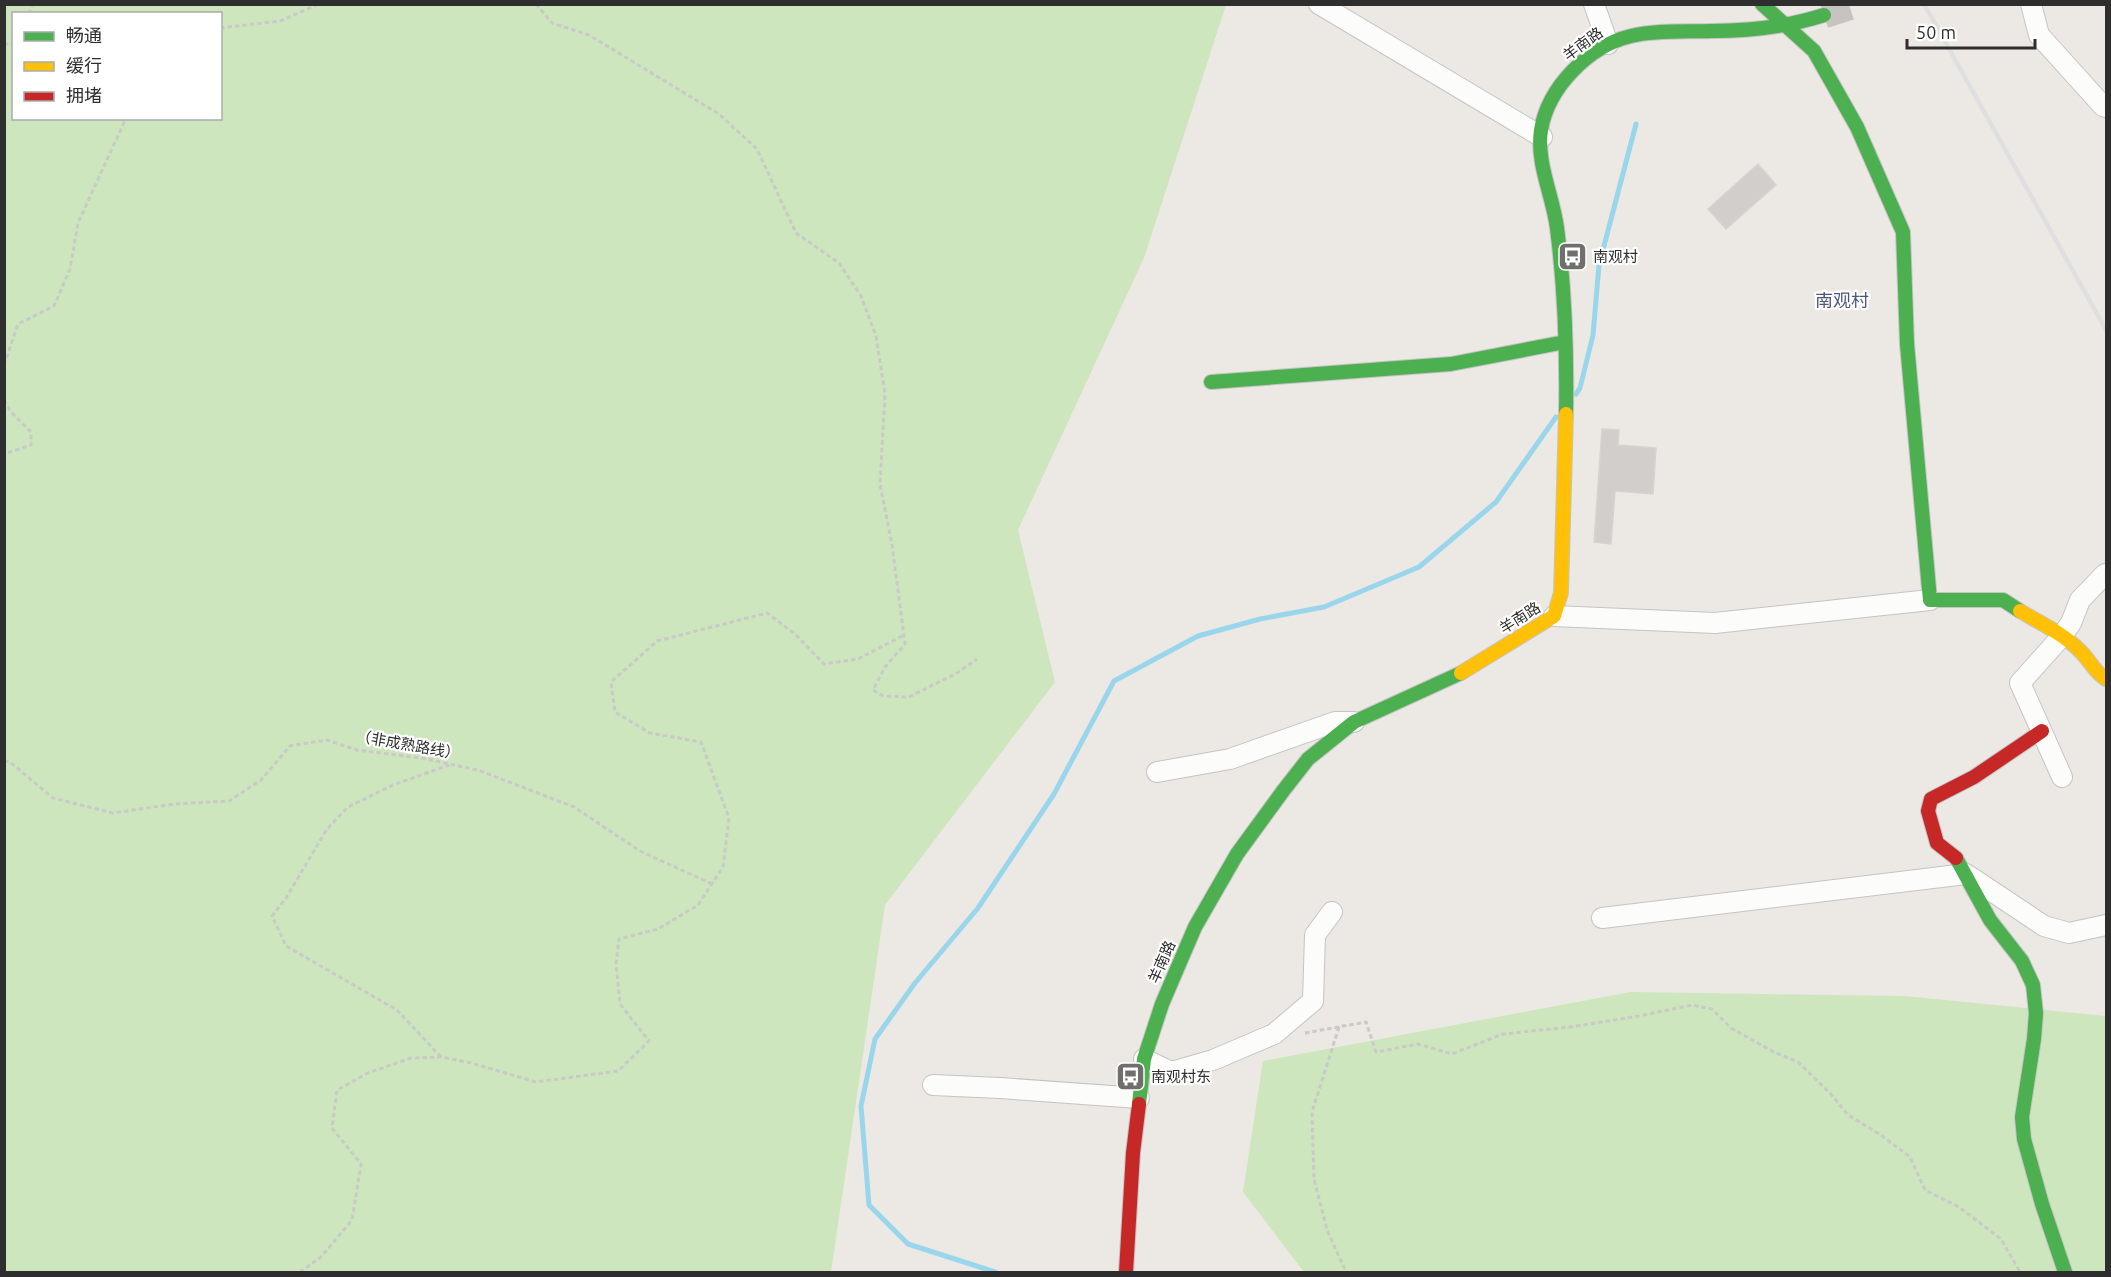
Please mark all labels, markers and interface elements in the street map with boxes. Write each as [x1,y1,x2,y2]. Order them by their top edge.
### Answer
legend [12,12,222,120]
scale bar [1907,12,2034,50]
text: 50 m [1916,22,1956,42]
street label: 羊南路 [1560,23,1606,64]
text: 畅通 [66,25,102,45]
text: 缓行 [66,55,102,75]
text: 拥堵 [66,85,102,105]
bus stop icon: 南观村 [1556,241,1588,273]
place label: 南观村 [1593,248,1638,265]
district label: 南观村 [1815,290,1869,310]
street label: 羊南路 [1496,598,1543,637]
street label: （非成熟路线） [355,727,461,762]
street label: 羊南路 [1145,938,1178,986]
bus stop icon: 南观村东 [1114,1061,1146,1093]
place label: 南观村东 [1151,1068,1211,1085]

